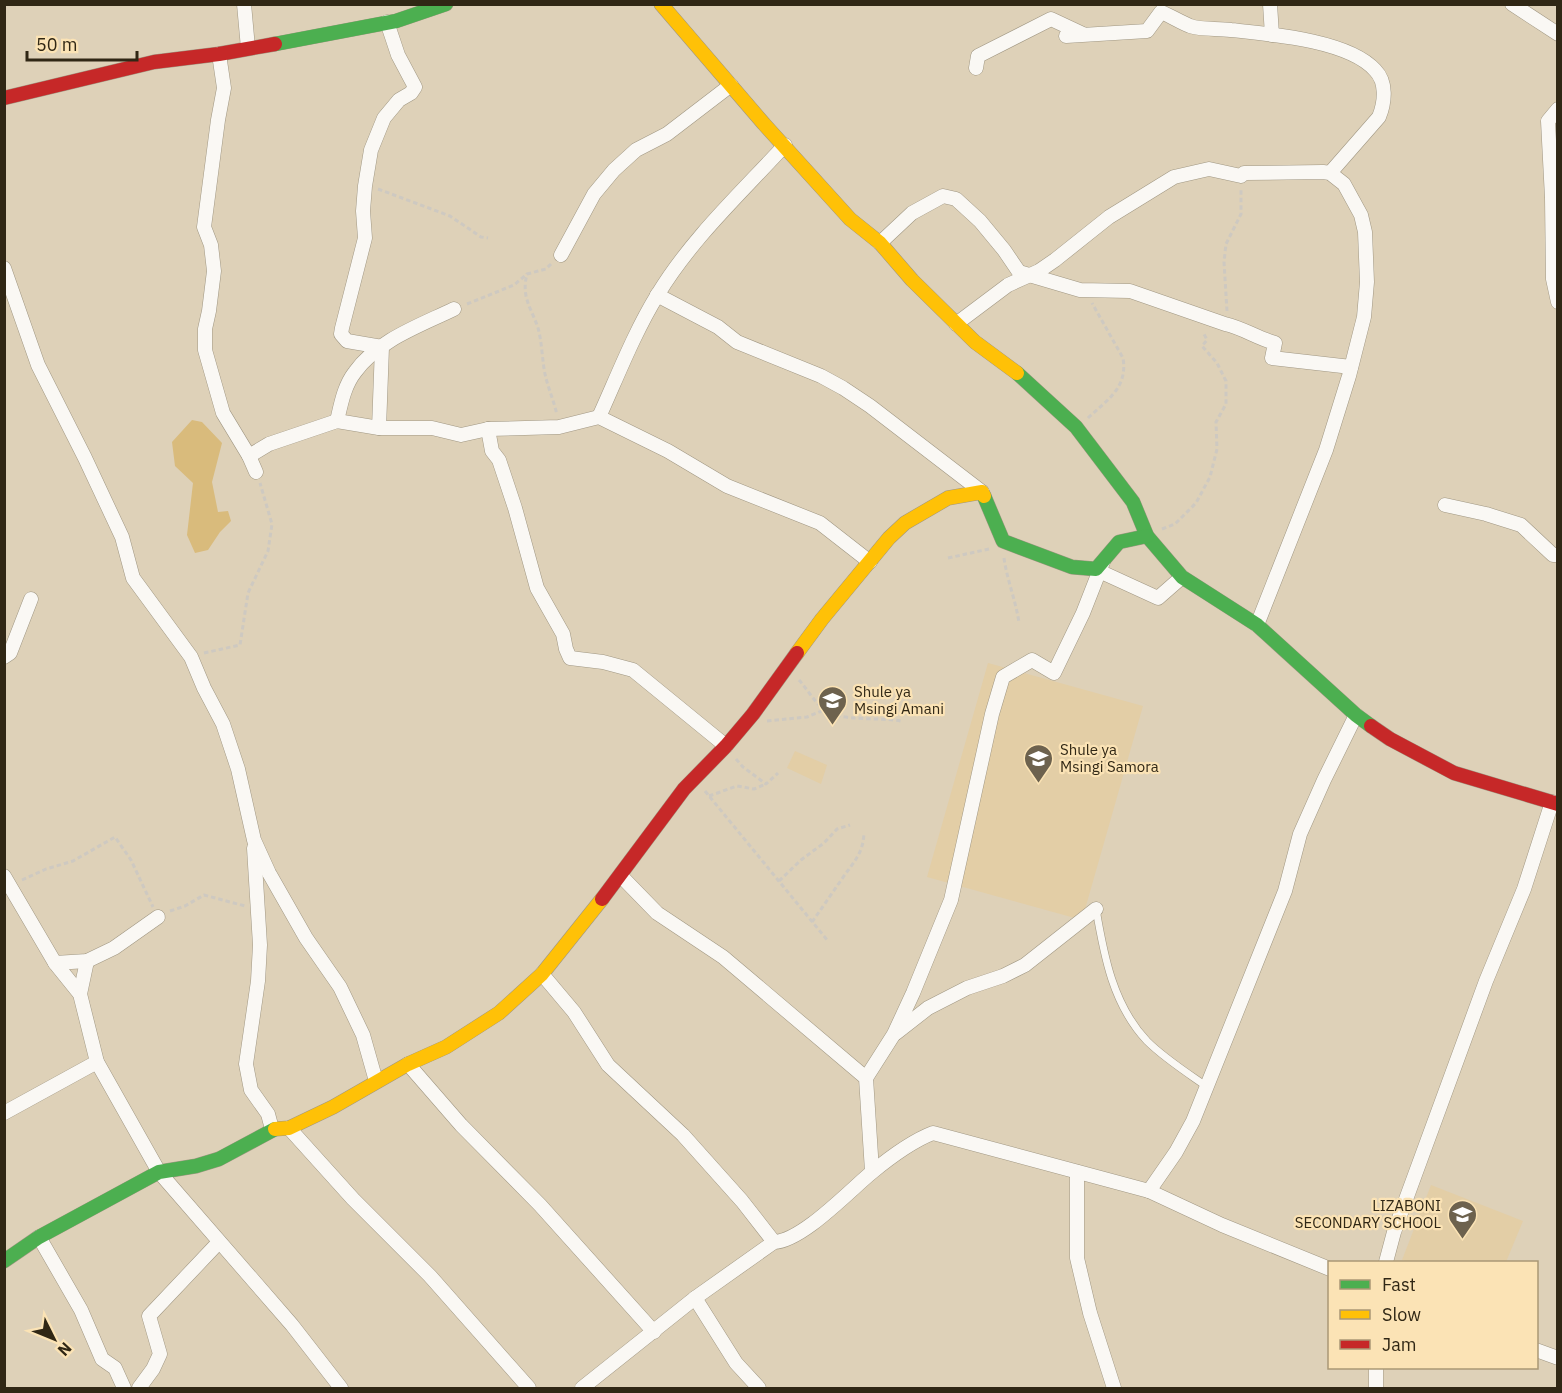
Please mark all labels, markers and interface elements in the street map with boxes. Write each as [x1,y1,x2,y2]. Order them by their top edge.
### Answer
scale bar [27,24,136,62]
text: 50 m [36,33,78,56]
place label: Shule ya Msingi Amani [854,682,944,718]
school or university icon: Shule ya Msingi Amani [817,684,849,726]
place label: Shule ya Msingi Samora [1060,740,1159,776]
school or university icon: Shule ya Msingi Samora [1023,742,1055,784]
place label: LIZABONI SECONDARY SCHOOL [1295,1196,1441,1232]
school or university icon: LIZABONI SECONDARY SCHOOL [1446,1198,1478,1240]
legend [1328,1261,1538,1369]
text: Fast [1382,1273,1416,1296]
text: Slow [1382,1303,1421,1326]
north arrow [24,1309,84,1369]
text: Jam [1382,1333,1417,1356]
text: N [54,1338,76,1360]

